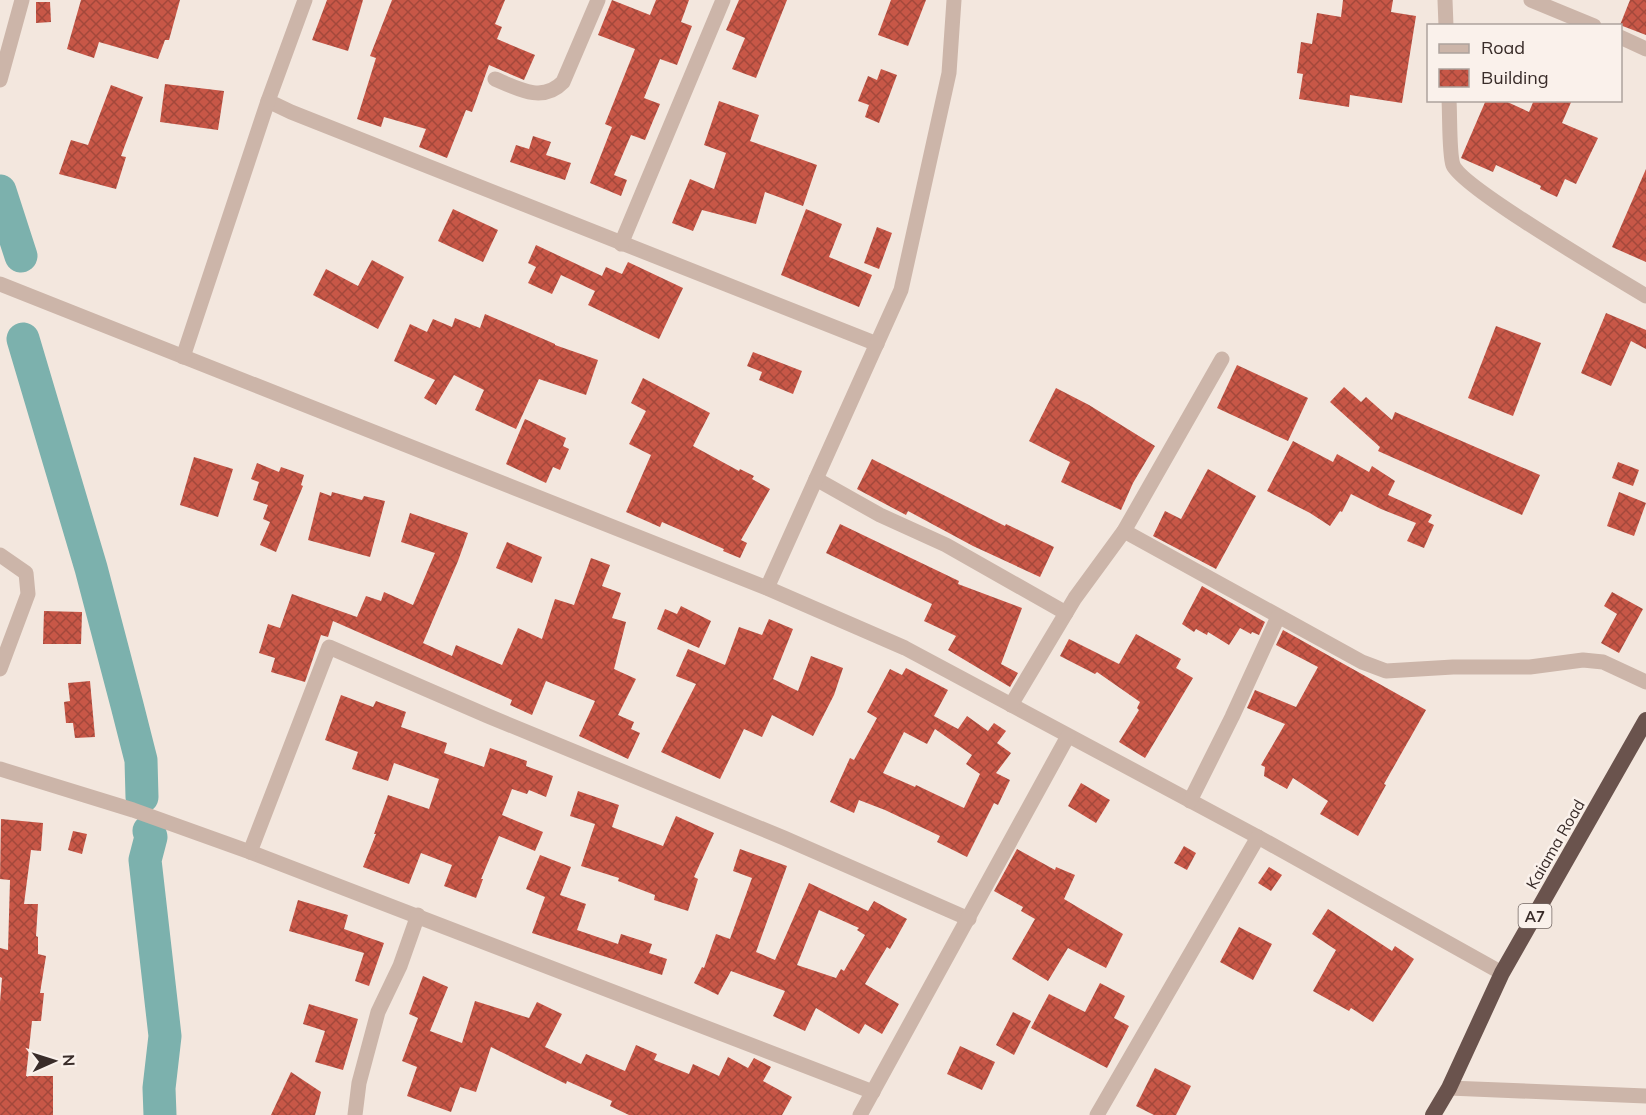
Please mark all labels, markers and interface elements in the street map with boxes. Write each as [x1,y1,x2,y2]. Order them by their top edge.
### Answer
legend [1427,24,1622,102]
text: Road [1481,36,1525,59]
text: Building [1481,66,1549,89]
street label: Kaiama Road [1521,796,1589,892]
road number: A7 [1518,904,1552,928]
north arrow [24,1031,84,1091]
text: N [59,1054,79,1067]

